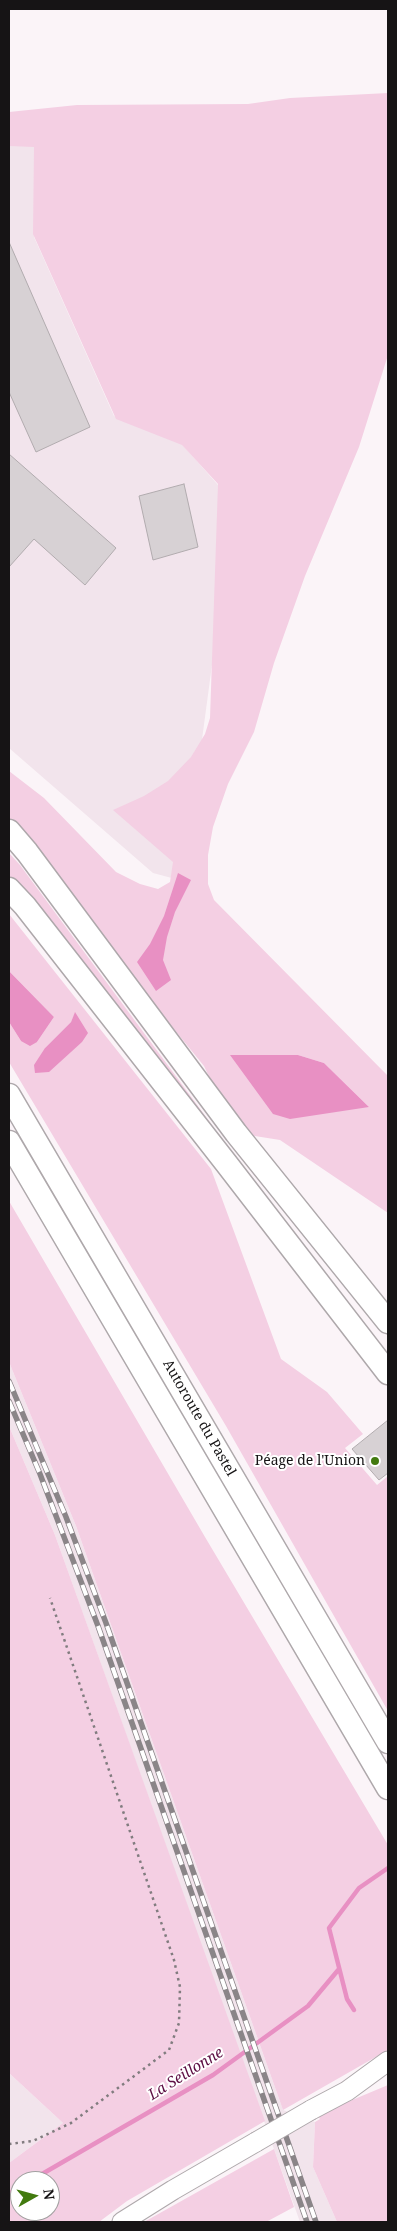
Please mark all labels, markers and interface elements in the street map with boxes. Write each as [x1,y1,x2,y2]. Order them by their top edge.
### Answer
street label: Autoroute du Pastel [159,1357,239,1479]
place label: Péage de l'Union [255,1453,365,1469]
marker: Péage de l'Union [369,1455,381,1467]
water label: La Seillonne [145,2044,227,2104]
north arrow [10,2171,60,2221]
text: N [39,2188,59,2201]

